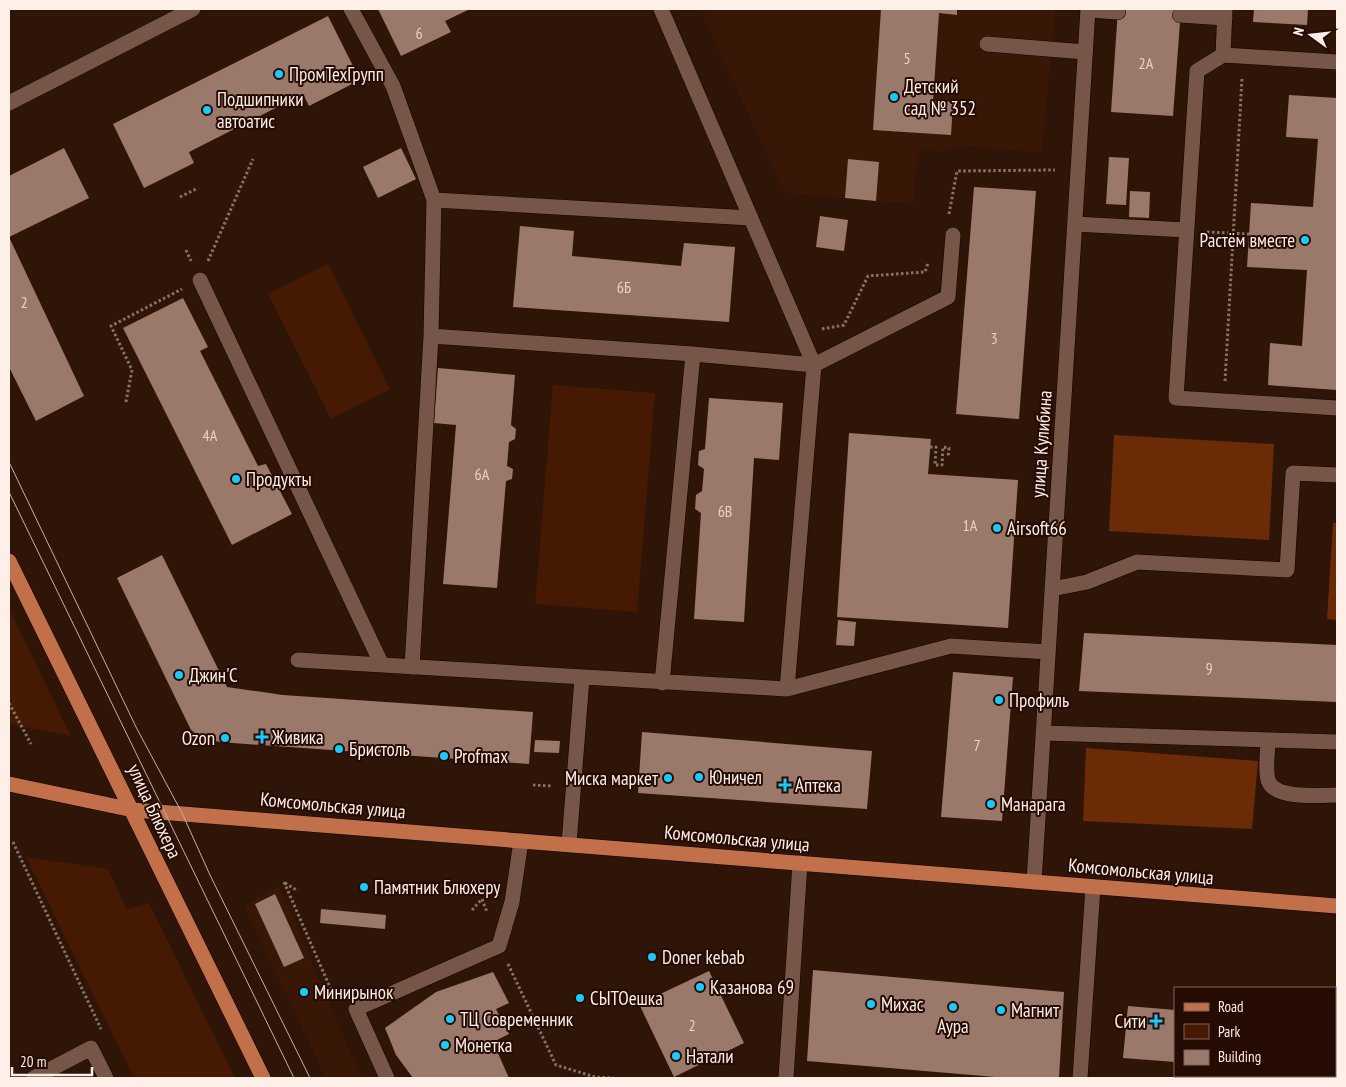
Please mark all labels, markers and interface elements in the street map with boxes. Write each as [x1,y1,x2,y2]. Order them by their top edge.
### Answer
north arrow [1286,10,1336,60]
house number: 6 [415,23,423,43]
text: N [1289,26,1308,38]
house number: 5 [903,48,911,68]
house number: 2А [1139,53,1154,73]
place label: ПромТехГрупп [289,62,384,86]
marker: ПромТехГрупп [273,68,285,80]
place label: Детский сад № 352 [904,74,976,120]
place label: Подшипники автоатис [217,87,304,133]
marker: Детский сад № 352 [888,91,900,103]
marker: Подшипники автоатис [201,104,213,116]
place label: Растём вместе [1200,228,1295,252]
marker: Растём вместе [1299,234,1311,246]
house number: 6Б [617,277,631,297]
house number: 2 [20,292,28,312]
house number: 3 [990,328,998,348]
street label: улица Кулибина [1025,389,1057,499]
house number: 4А [203,425,218,445]
house number: 6А [475,464,490,484]
place label: Продукты [246,467,312,491]
marker: Продукты [230,473,242,485]
house number: 6В [718,501,732,521]
house number: 1А [963,515,978,535]
place label: Airsoft66 [1007,516,1067,540]
marker: Airsoft66 [991,522,1003,534]
house number: 9 [1205,658,1213,678]
place label: Джин'С [189,663,238,687]
marker: Джин'С [173,669,185,681]
place label: Профиль [1009,688,1069,712]
marker: Профиль [993,694,1005,706]
place label: Живика [271,725,324,749]
place label: Ozon [182,726,215,750]
marker: Живика [256,731,268,743]
marker: Ozon [219,732,231,744]
house number: 7 [973,735,981,755]
place label: Бристоль [349,737,410,761]
marker: Бристоль [333,743,345,755]
place label: Profmax [454,744,508,768]
marker: Profmax [438,750,450,762]
street label: улица Блюхера [123,760,187,862]
place label: Юничел [709,765,762,789]
place label: Миска маркет [565,766,659,790]
marker: Юничел [693,771,705,783]
marker: Миска маркет [662,772,674,784]
place label: Аптека [795,773,841,797]
marker: Аптека [779,779,791,791]
street label: Комсомольская улица [259,787,407,823]
place label: Манарага [1001,792,1066,816]
marker: Манарага [985,798,997,810]
street label: Комсомольская улица [663,820,811,856]
street label: Комсомольская улица [1067,853,1215,889]
place label: Памятник Блюхеру [374,875,501,899]
marker: Памятник Блюхеру [358,881,370,893]
place label: Doner kebab [662,945,745,969]
marker: Doner kebab [646,951,658,963]
place label: Казанова 69 [710,975,794,999]
place label: Минирынок [314,980,394,1004]
marker: Казанова 69 [694,981,706,993]
marker: Минирынок [298,986,310,998]
place label: СЫТОешка [590,986,663,1010]
legend [1174,987,1336,1077]
marker: СЫТОешка [574,992,586,1004]
place label: Михас [881,992,924,1016]
text: Road [1218,997,1244,1016]
marker: Михас [865,998,877,1010]
place label: Магнит [1011,998,1060,1022]
marker: Аура [947,1001,959,1013]
marker: Магнит [995,1004,1007,1016]
place label: ТЦ Современник [460,1007,574,1031]
place label: Сити [1115,1009,1146,1033]
marker: ТЦ Современник [444,1013,456,1025]
place label: Аура [937,1014,969,1038]
house number: 2 [688,1015,696,1035]
marker: Сити [1150,1015,1162,1027]
text: Park [1218,1022,1240,1041]
place label: Монетка [455,1033,512,1057]
marker: Монетка [439,1039,451,1051]
scale bar [12,1044,92,1076]
place label: Натали [686,1044,734,1068]
text: Building [1218,1047,1261,1066]
marker: Натали [670,1050,682,1062]
text: 20 m [20,1052,46,1071]

